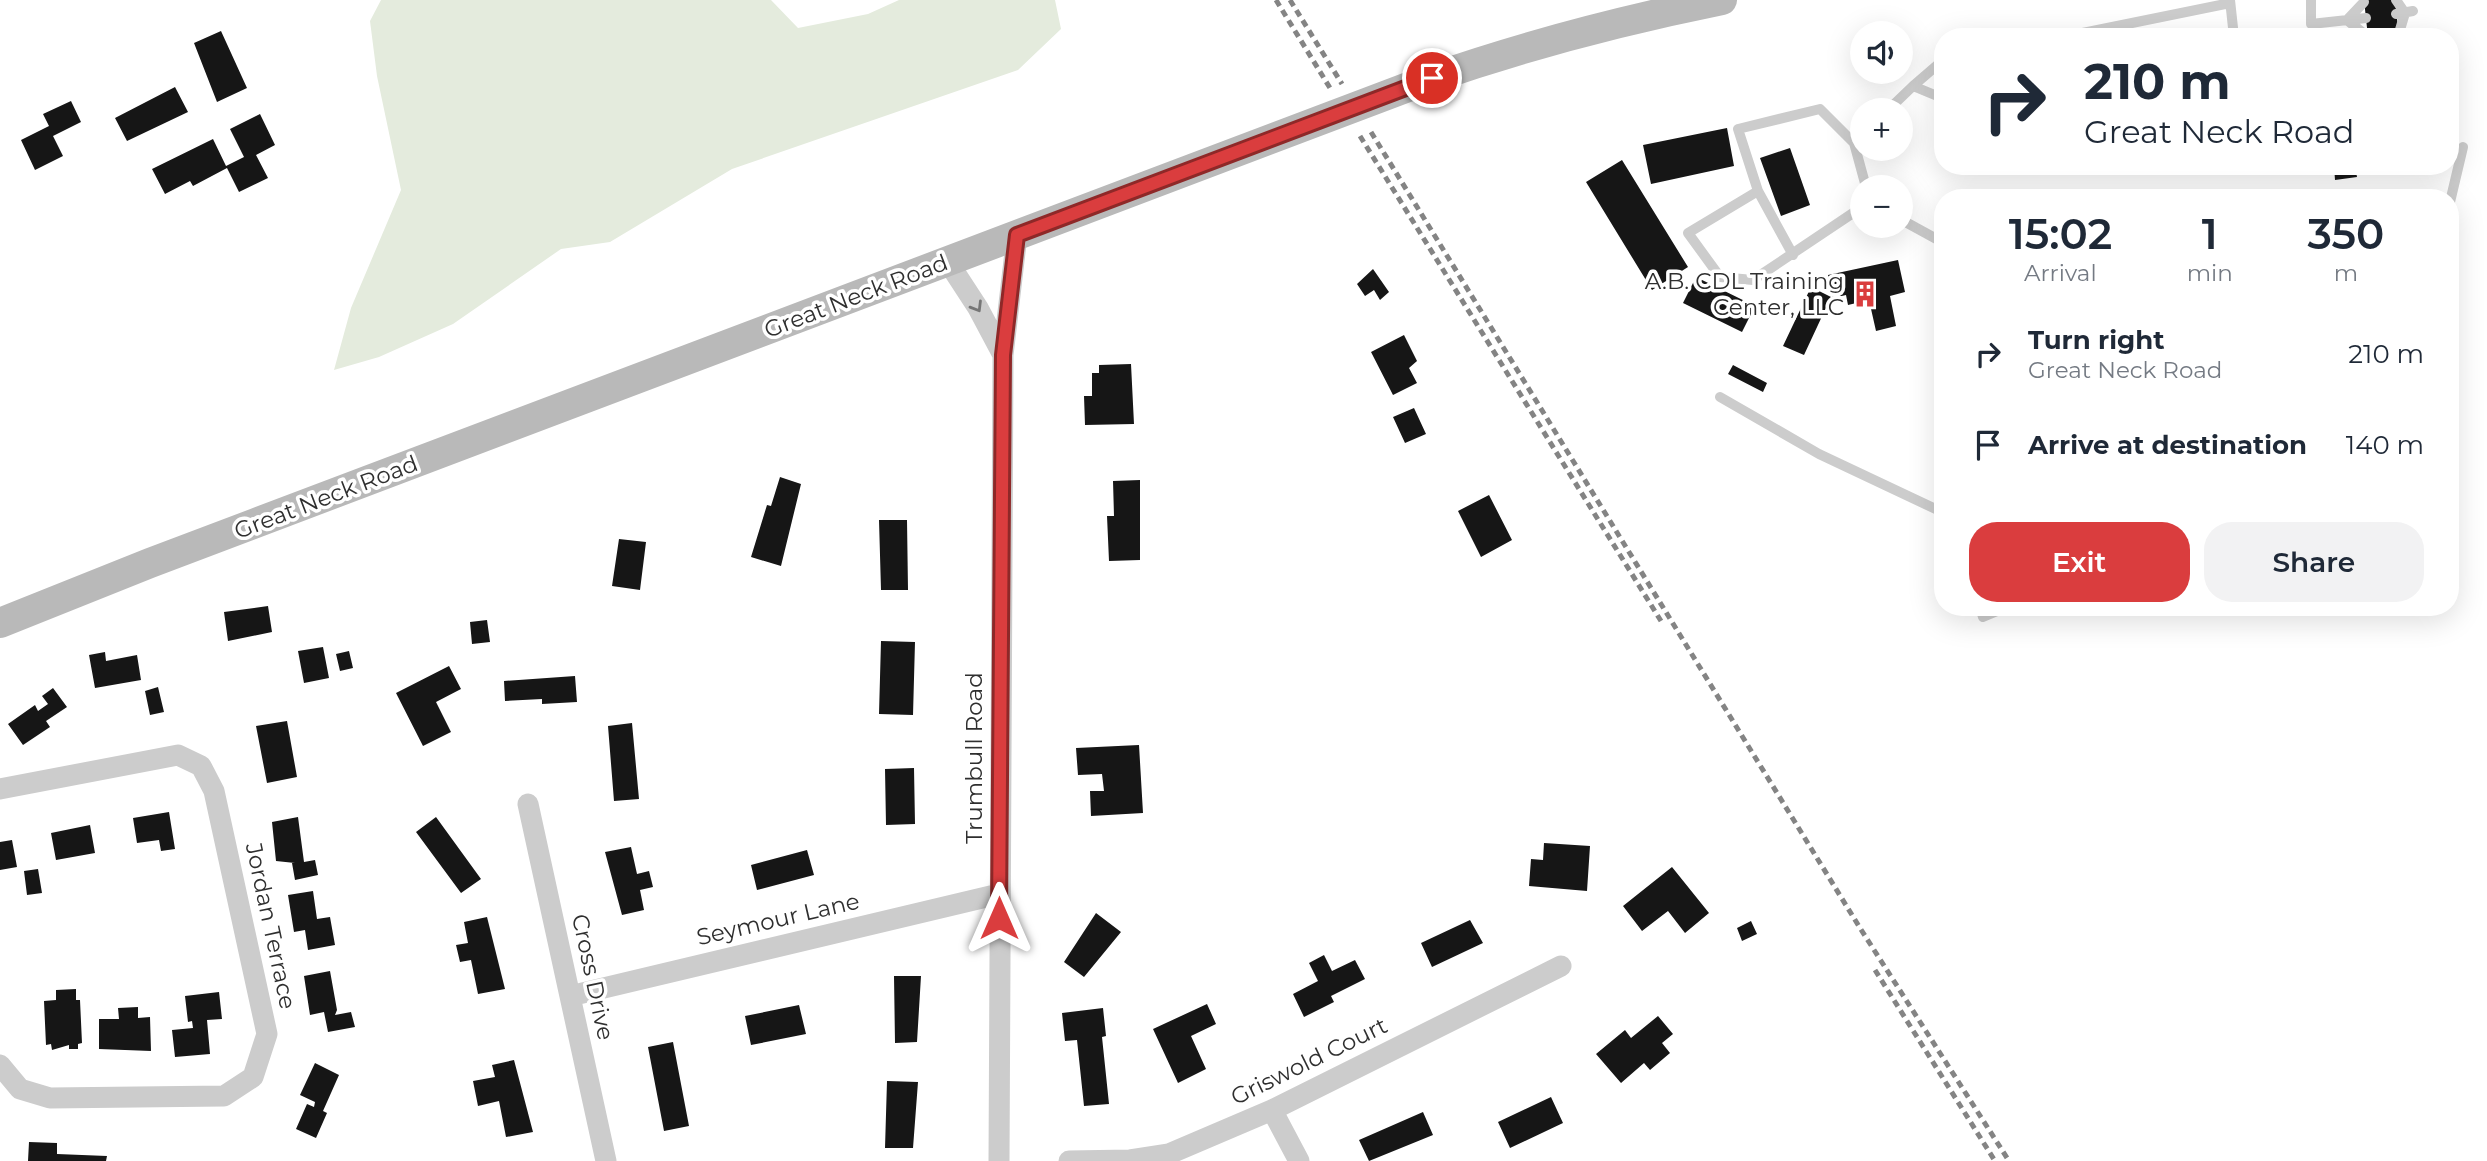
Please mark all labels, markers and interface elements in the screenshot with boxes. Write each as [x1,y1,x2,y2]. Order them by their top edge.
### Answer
map controls [1850,21,1913,238]
button: sound [1850,21,1913,84]
pin [1402,48,1462,108]
text: 210 m [2084,52,2231,111]
icon: right [1969,56,2060,147]
icon: arrive [1413,59,1451,97]
button: + [1850,98,1913,161]
text: Great Neck Road [2084,112,2355,151]
button: − [1850,175,1913,238]
text: 15:02 [2009,208,2112,260]
text: 1 [2202,208,2218,260]
text: 350 [2308,208,2384,260]
street label: Great Neck Road [760,248,952,344]
text: Arrival [2024,259,2097,287]
text: min [2187,259,2233,287]
text: m [2334,259,2358,287]
place label: A.B. CDL Training Center, LLC [1645,267,1844,321]
building icon: A.B. CDL Training Center, LLC [1850,279,1880,309]
one-way arrow [969,300,982,313]
text: Turn right [2028,324,2164,356]
icon: right [1969,335,2007,373]
text: 210 m [2348,338,2424,370]
text: Great Neck Road [2028,356,2222,384]
icon: arrive [1969,426,2007,464]
text: Arrive at destination [2028,429,2307,461]
text: 140 m [2346,429,2424,461]
street label: Great Neck Road [230,449,422,545]
button: Exit [1969,522,2190,602]
button: Share [2204,522,2424,602]
street label: Trumbull Road [960,672,988,844]
street label: Jordan Terrace [240,839,302,1012]
position arrow [962,881,1036,955]
street label: Seymour Lane [694,887,862,951]
street label: Cross Drive [566,911,620,1043]
street label: Griswold Court [1226,1011,1392,1111]

